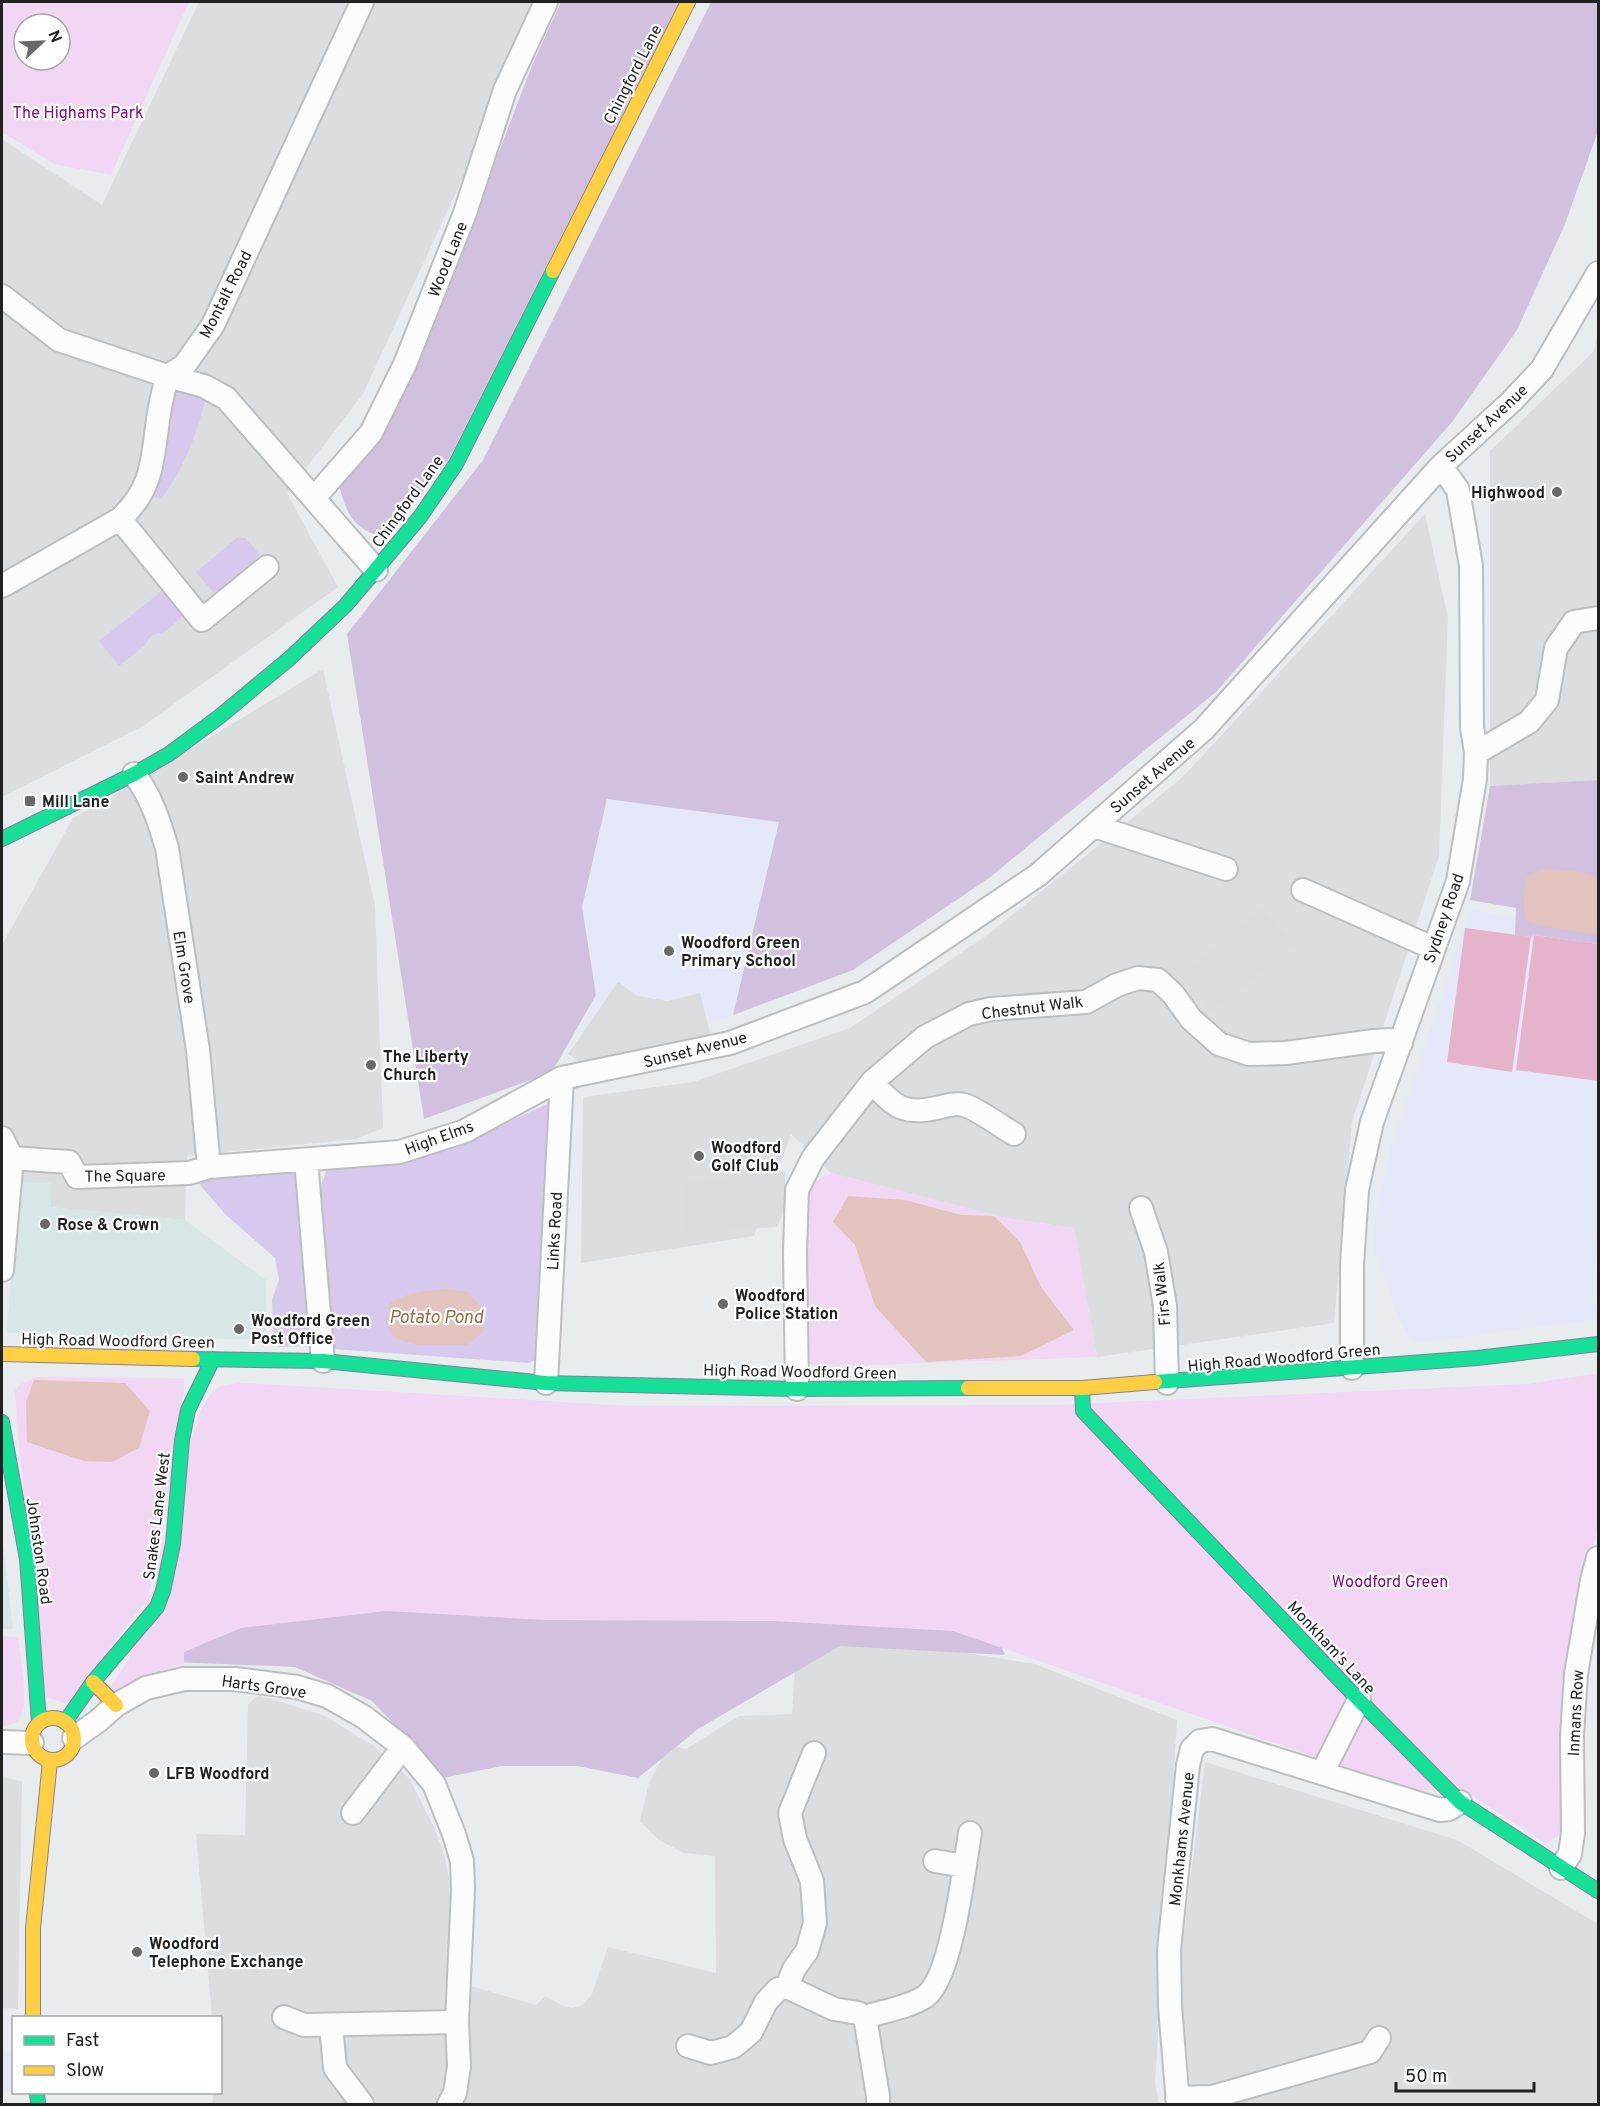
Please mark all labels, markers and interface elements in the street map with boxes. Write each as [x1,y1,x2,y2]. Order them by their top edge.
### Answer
north arrow [12,12,72,72]
street label: Chingford Lane [600,22,668,128]
text: N [43,28,65,46]
park label: The Highams Park [13,104,143,124]
street label: Wood Lane [425,219,473,300]
street label: Montalt Road [196,248,257,342]
street label: Sunset Avenue [1442,381,1533,468]
street label: Chingford Lane [368,452,449,552]
place label: Highwood [1471,484,1545,504]
marker: Highwood [1550,485,1564,499]
street label: Sunset Avenue [1107,734,1200,819]
place label: Saint Andrew [195,769,294,789]
marker: Saint Andrew [176,770,190,784]
place label: Mill Lane [42,793,109,813]
marker: Mill Lane [23,794,37,808]
street label: Sydney Road [1420,871,1470,966]
street label: Elm Grove [167,929,199,1005]
place label: Woodford Green Primary School [681,934,800,972]
marker: Woodford Green Primary School [662,944,676,958]
street label: Chestnut Walk [980,993,1084,1025]
street label: Sunset Avenue [642,1028,749,1073]
place label: The Liberty Church [383,1048,469,1086]
marker: The Liberty Church [364,1058,378,1072]
street label: High Elms [402,1117,477,1161]
place label: Woodford Golf Club [711,1139,781,1177]
marker: Woodford Golf Club [692,1149,706,1163]
street label: The Square [84,1166,166,1188]
street label: Links Road [544,1191,568,1271]
place label: Rose & Crown [57,1216,159,1236]
marker: Rose & Crown [38,1217,52,1231]
street label: Firs Walk [1150,1261,1176,1327]
place label: Woodford Police Station [735,1287,838,1325]
marker: Woodford Police Station [716,1297,730,1311]
water label: Potato Pond [389,1307,484,1330]
place label: Woodford Green Post Office [251,1312,370,1350]
marker: Woodford Green Post Office [232,1322,246,1336]
street label: High Road Woodford Green [21,1330,215,1354]
street label: High Road Woodford Green [1187,1341,1382,1377]
street label: High Road Woodford Green [703,1361,897,1385]
street label: Snakes Lane West [140,1451,176,1581]
street label: Johnston Road [21,1497,55,1606]
park label: Woodford Green [1332,1573,1448,1593]
street label: Monkham's Lane [1282,1597,1379,1699]
street label: Inmans Row [1565,1669,1589,1757]
street label: Harts Grove [220,1672,307,1704]
place label: LFB Woodford [166,1765,270,1785]
marker: LFB Woodford [147,1766,161,1780]
street label: Monkhams Avenue [1166,1771,1200,1907]
place label: Woodford Telephone Exchange [149,1935,304,1973]
marker: Woodford Telephone Exchange [130,1945,144,1959]
legend [12,2016,222,2094]
text: Fast [66,2030,99,2053]
scale bar [1396,2055,1534,2093]
text: Slow [66,2060,104,2083]
text: 50 m [1405,2066,1447,2089]

